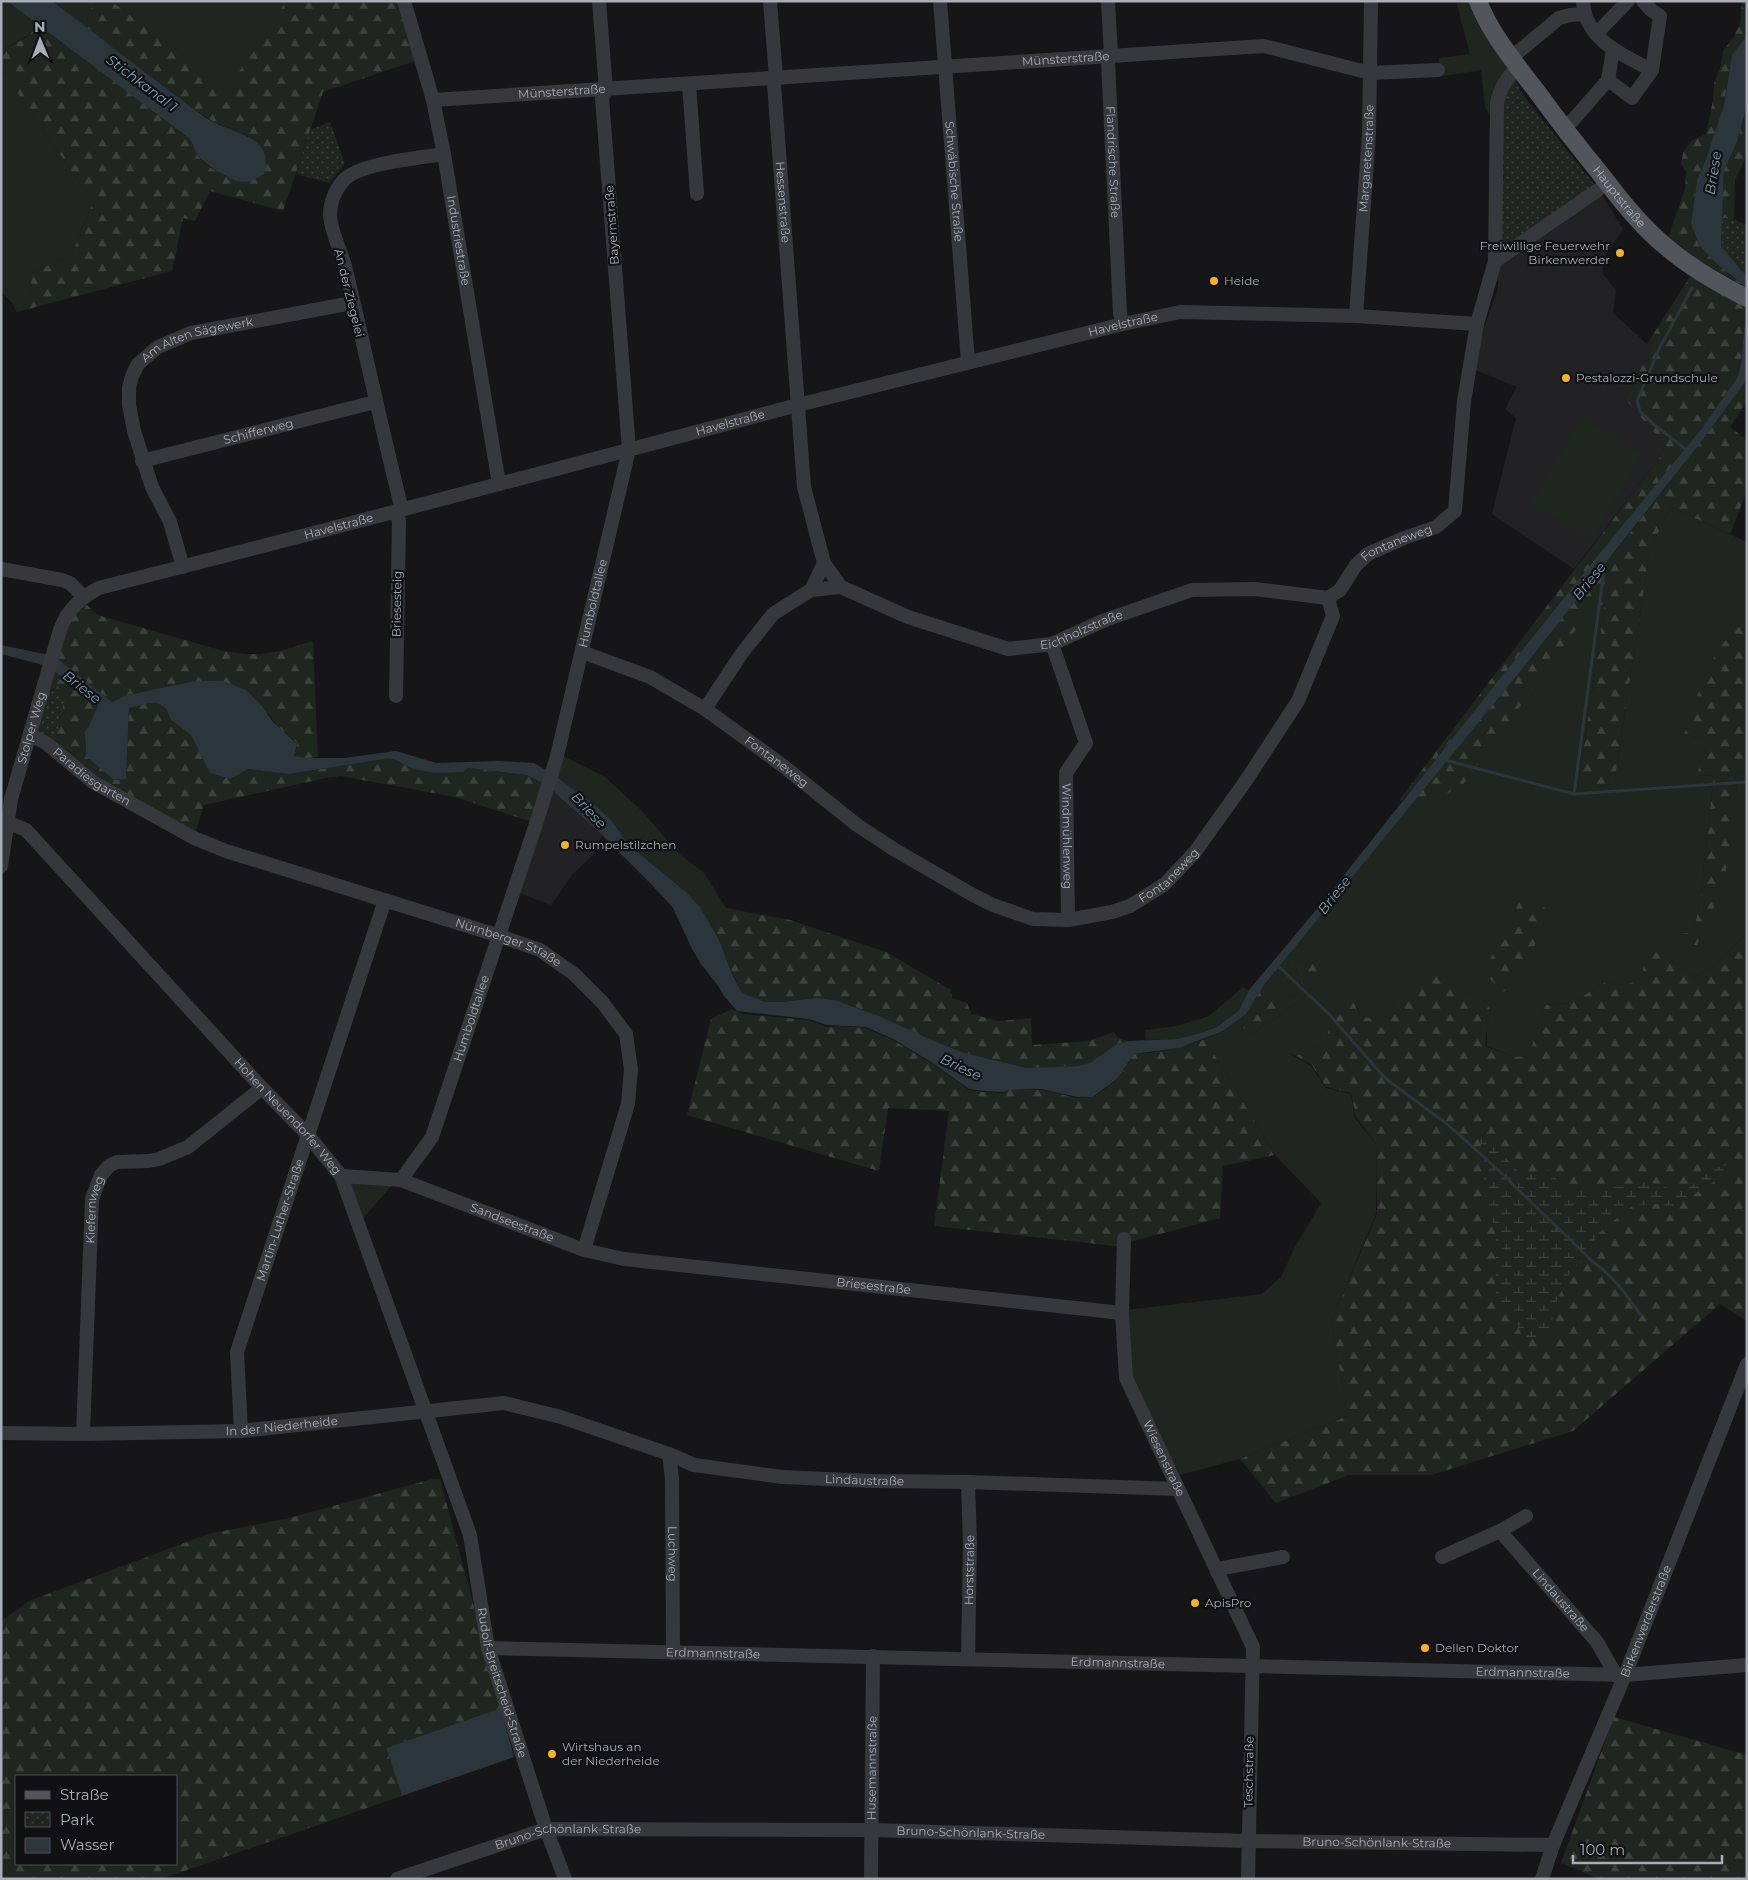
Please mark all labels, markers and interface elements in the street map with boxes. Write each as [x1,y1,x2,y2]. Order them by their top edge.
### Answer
north arrow [15,15,65,65]
text: N [34,18,46,36]
street label: Münsterstraße [1021,48,1110,69]
water label: Stichkanal 1 [103,50,181,116]
street label: Münsterstraße [517,81,606,101]
street label: Margaretenstraße [1355,104,1376,213]
street label: Flandrische Straße [1103,106,1123,218]
street label: Schwäbische Straße [942,121,967,242]
water label: Briese [1701,150,1725,196]
street label: Hessenstraße [773,161,794,243]
street label: Hauptstraße [1590,163,1649,231]
street label: Bayernstraße [601,185,622,265]
street label: Industriestraße [444,194,474,287]
place label: Freiwillige Feuerwehr Birkenwerder [1480,238,1610,267]
street label: An der Ziegelei [331,247,368,339]
marker: Freiwillige Feuerwehr Birkenwerder [1614,247,1626,259]
place label: Heide [1224,273,1260,288]
marker: Heide [1208,275,1220,287]
street label: Havelstraße [1087,309,1159,339]
street label: Am Alten Sägewerk [138,313,255,365]
place label: Pestalozzi-Grundschule [1576,370,1718,385]
marker: Pestalozzi-Grundschule [1560,372,1572,384]
street label: Havelstraße [694,406,766,439]
street label: Schifferweg [222,415,295,447]
street label: Havelstraße [302,510,375,542]
street label: Fontaneweg [1357,521,1434,564]
street label: Humboldtallee [575,558,610,649]
water label: Briese [1568,558,1610,604]
street label: Briesesteig [388,571,405,637]
street label: Eichholzstraße [1039,606,1125,652]
water label: Briese [59,666,105,708]
street label: Stolper Weg [14,690,49,765]
street label: Fontaneweg [742,733,812,790]
street label: Paradiesgarten [50,744,134,808]
street label: Windmühlenweg [1059,783,1076,889]
water label: Briese [568,788,610,832]
place label: Rumpelstilzchen [575,837,676,852]
marker: Rumpelstilzchen [559,839,571,851]
street label: Fontaneweg [1136,845,1202,906]
water label: Briese [1313,872,1355,918]
street label: Nürnberger Straße [454,915,565,970]
street label: Humboldtallee [450,973,492,1064]
water label: Briese [937,1050,985,1084]
street label: Hohen Neuendorfer Weg [231,1055,345,1177]
street label: Martin-Luther-Straße [253,1157,307,1283]
street label: Kiefernweg [82,1173,107,1244]
street label: Sandseestraße [468,1199,556,1245]
street label: Briesestraße [836,1274,912,1297]
street label: In der Niederheide [225,1413,338,1438]
street label: Wiesenstraße [1140,1418,1189,1499]
street label: Lindaustraße [825,1471,904,1488]
street label: Luchweg [665,1526,681,1582]
street label: Horststraße [961,1535,977,1605]
street label: Birkenwerderstraße [1617,1563,1674,1679]
street label: Lindaustraße [1529,1565,1593,1635]
place label: ApisPro [1205,1595,1251,1610]
marker: ApisPro [1189,1597,1201,1609]
street label: Rudolf-Breitscheid-Straße [475,1606,531,1760]
place label: Dellen Doktor [1435,1640,1519,1655]
marker: Dellen Doktor [1419,1642,1431,1654]
street label: Erdmannstraße [666,1644,760,1661]
street label: Erdmannstraße [1070,1654,1165,1671]
street label: Erdmannstraße [1475,1663,1570,1681]
street label: Husemannstraße [864,1716,879,1820]
street label: Teschstraße [1240,1736,1257,1808]
place label: Wirtshaus an der Niederheide [562,1739,660,1768]
marker: Wirtshaus an der Niederheide [546,1748,558,1760]
legend [15,1775,178,1865]
text: Straße [60,1785,109,1804]
text: Park [60,1810,94,1829]
street label: Bruno-Schönlank-Straße [493,1820,641,1853]
street label: Bruno-Schönlank-Straße [896,1823,1045,1842]
scale bar [1573,1832,1722,1864]
street label: Bruno-Schönlank-Straße [1302,1834,1451,1851]
text: Wasser [60,1835,114,1854]
text: 100 m [1580,1840,1625,1859]

